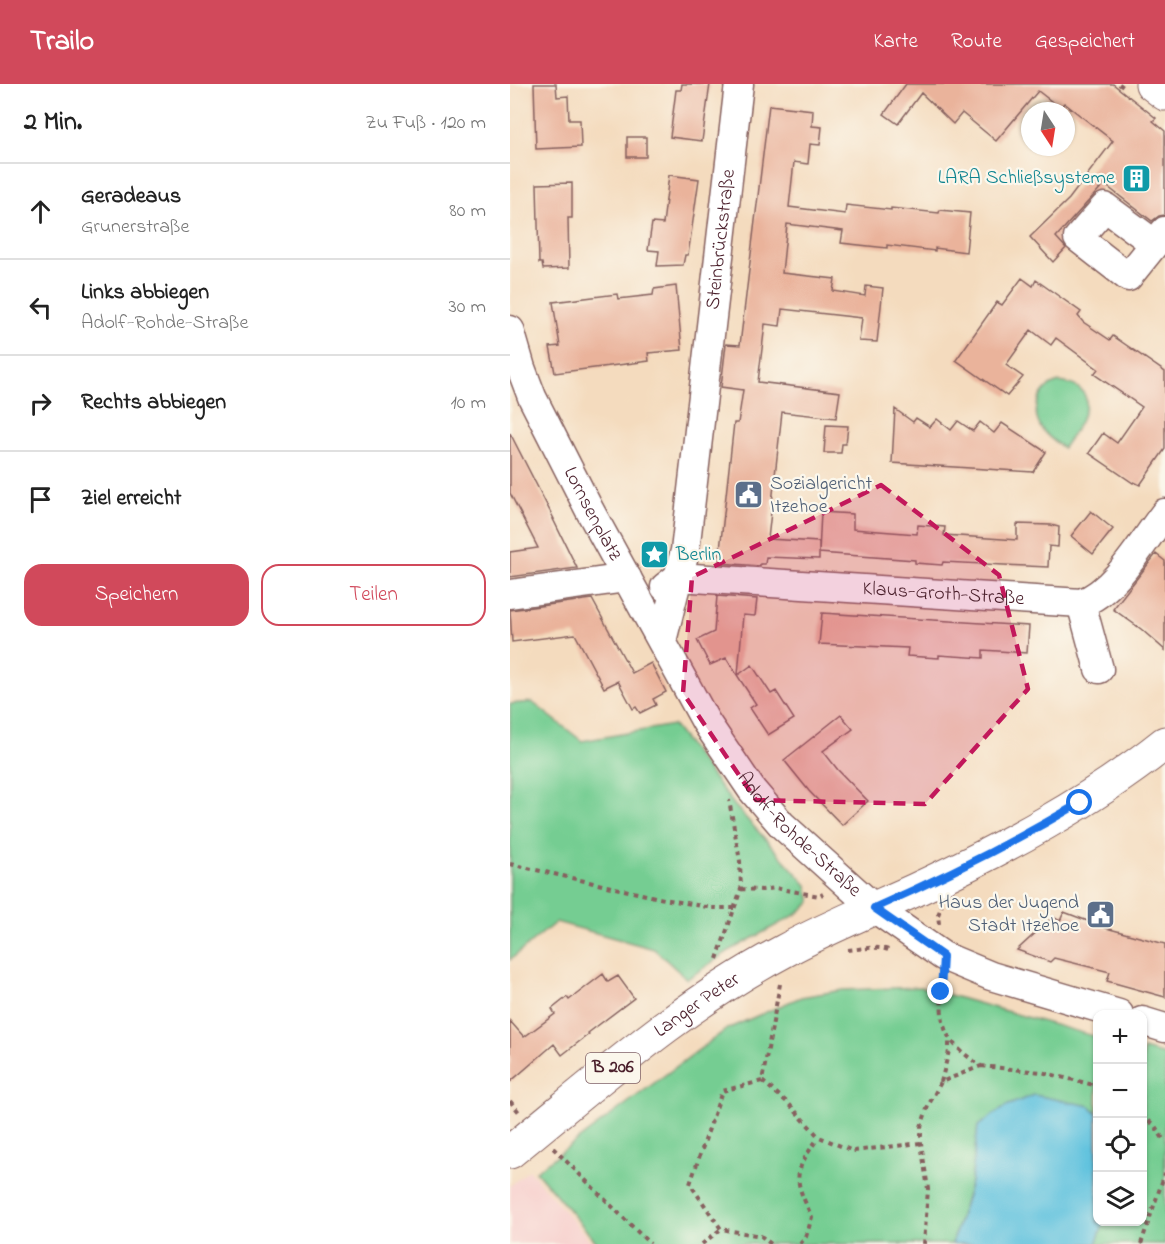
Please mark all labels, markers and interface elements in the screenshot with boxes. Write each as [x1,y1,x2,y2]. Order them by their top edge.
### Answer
text: Trailo [30,22,94,63]
text: Karte [873,27,918,57]
text: Route [951,27,1002,57]
text: Gespeichert [1035,27,1135,57]
north arrow [1021,102,1075,156]
text: 2 Min. [24,104,82,142]
text: Zu Fuß · 120 m [365,109,486,138]
building icon: LARA Schließsysteme [1120,162,1152,194]
place label: LARA Schließsysteme [938,164,1115,193]
street label: Steinbrückstraße [699,168,744,311]
text: Geradeaus [81,181,181,213]
icon: ahead [24,195,57,228]
text: 80 m [449,197,486,226]
text: Grunerstraße [81,213,189,242]
text: Links abbiegen [81,277,209,309]
icon: left [24,291,57,324]
text: 30 m [449,293,486,322]
text: Adolf-Rohde-Straße [81,309,249,338]
icon: right [24,387,57,420]
text: Rechts abbiegen [81,387,226,419]
text: 10 m [450,389,486,418]
street label: Lornsenplatz [555,462,629,567]
place label: Sozialgericht Itzehoe [770,470,873,522]
public building icon: Sozialgericht Itzehoe [733,479,765,511]
icon: arrive [24,483,57,516]
text: Ziel erreicht [81,483,181,515]
place icon: Berlin [639,539,671,571]
place label: Berlin [675,541,722,570]
button: Speichern [24,564,249,626]
button: Teilen [261,564,486,626]
street label: Klaus-Groth-Straße [862,574,1025,614]
street label: Adolf-Rohde-Straße [729,766,868,904]
route start [1066,789,1092,815]
place label: Haus der Jugend Stadt Itzehoe [938,889,1079,941]
public building icon: Haus der Jugend Stadt Itzehoe [1084,898,1116,930]
street label: Langer Peter [648,965,746,1045]
route end [927,978,953,1004]
map controls [1093,1010,1147,1226]
button: + [1093,1010,1147,1064]
road number: B 206 [586,1053,640,1083]
button: − [1093,1064,1147,1118]
button: locate [1093,1118,1147,1172]
button: layers [1093,1172,1147,1226]

